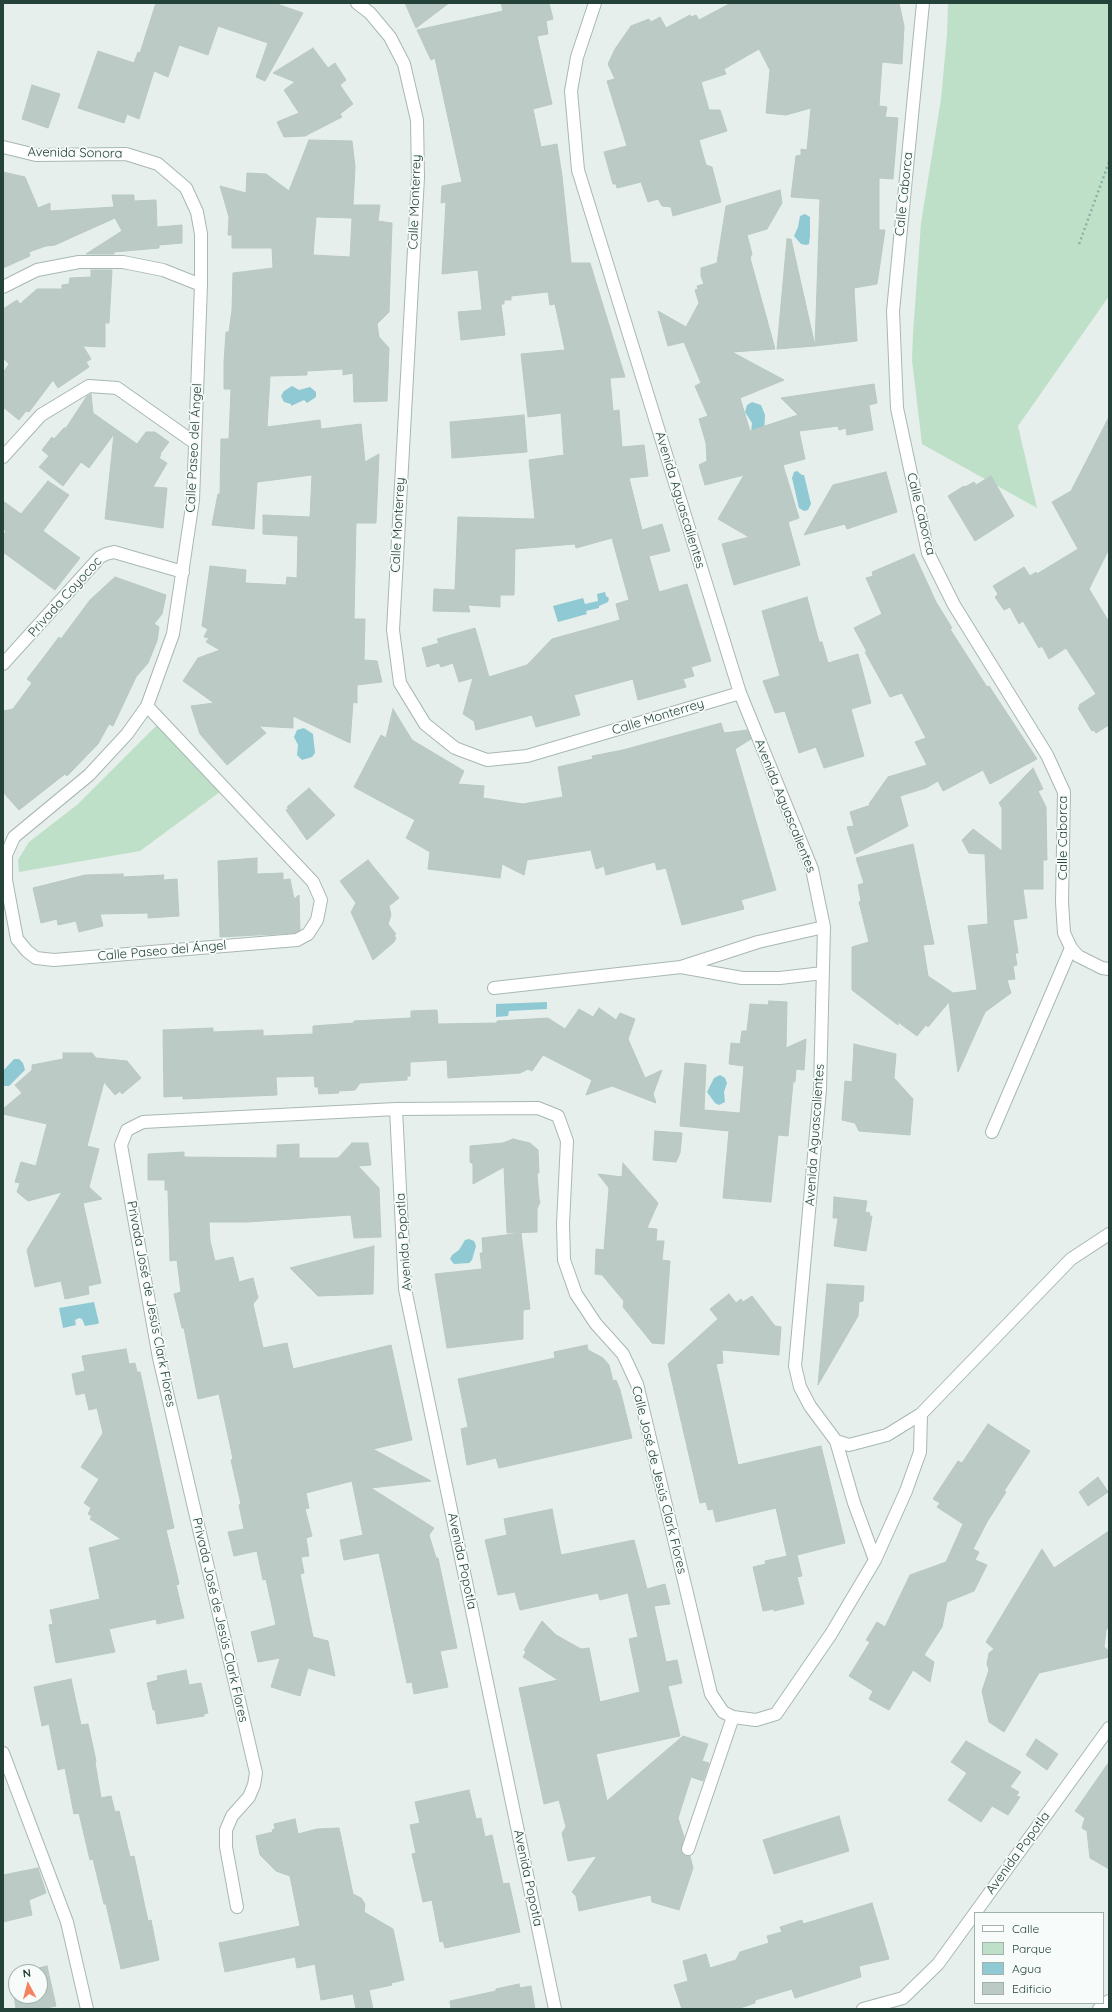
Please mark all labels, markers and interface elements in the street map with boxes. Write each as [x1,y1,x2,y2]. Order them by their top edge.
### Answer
street label: Avenida Sonora [27,144,123,162]
street label: Calle Caborca [892,151,916,237]
street label: Calle Monterrey [406,154,424,250]
street label: Calle Paseo del Ángel [183,383,205,513]
street label: Avenida Aguascalientes [652,430,708,570]
street label: Calle Caborca [903,471,939,557]
street label: Calle Monterrey [388,477,408,573]
street label: Privada Coyococ [25,554,105,640]
street label: Calle Monterrey [610,696,706,738]
street label: Avenida Aguascalientes [751,737,819,875]
street label: Calle Caborca [1055,796,1071,880]
street label: Calle Paseo del Ángel [97,938,227,964]
street label: Avenida Aguascalientes [802,1063,828,1207]
street label: Avenida Popotla [393,1192,415,1292]
street label: Privada José de Jesús Clark Flores [123,1200,179,1408]
street label: Calle José de Jesús Clark Flores [628,1384,690,1576]
street label: Avenida Popotla [444,1511,480,1611]
street label: Privada José de Jesús Clark Flores [189,1516,251,1724]
street label: Avenida Popotla [983,1809,1053,1897]
street label: Avenida Popotla [510,1828,546,1928]
legend [974,1912,1104,2004]
text: Calle [1012,1921,1039,1936]
text: Parque [1012,1941,1052,1956]
text: Agua [1012,1961,1041,1976]
north arrow [8,1964,48,2004]
text: N [22,1966,32,1981]
text: Edificio [1012,1981,1052,1996]

